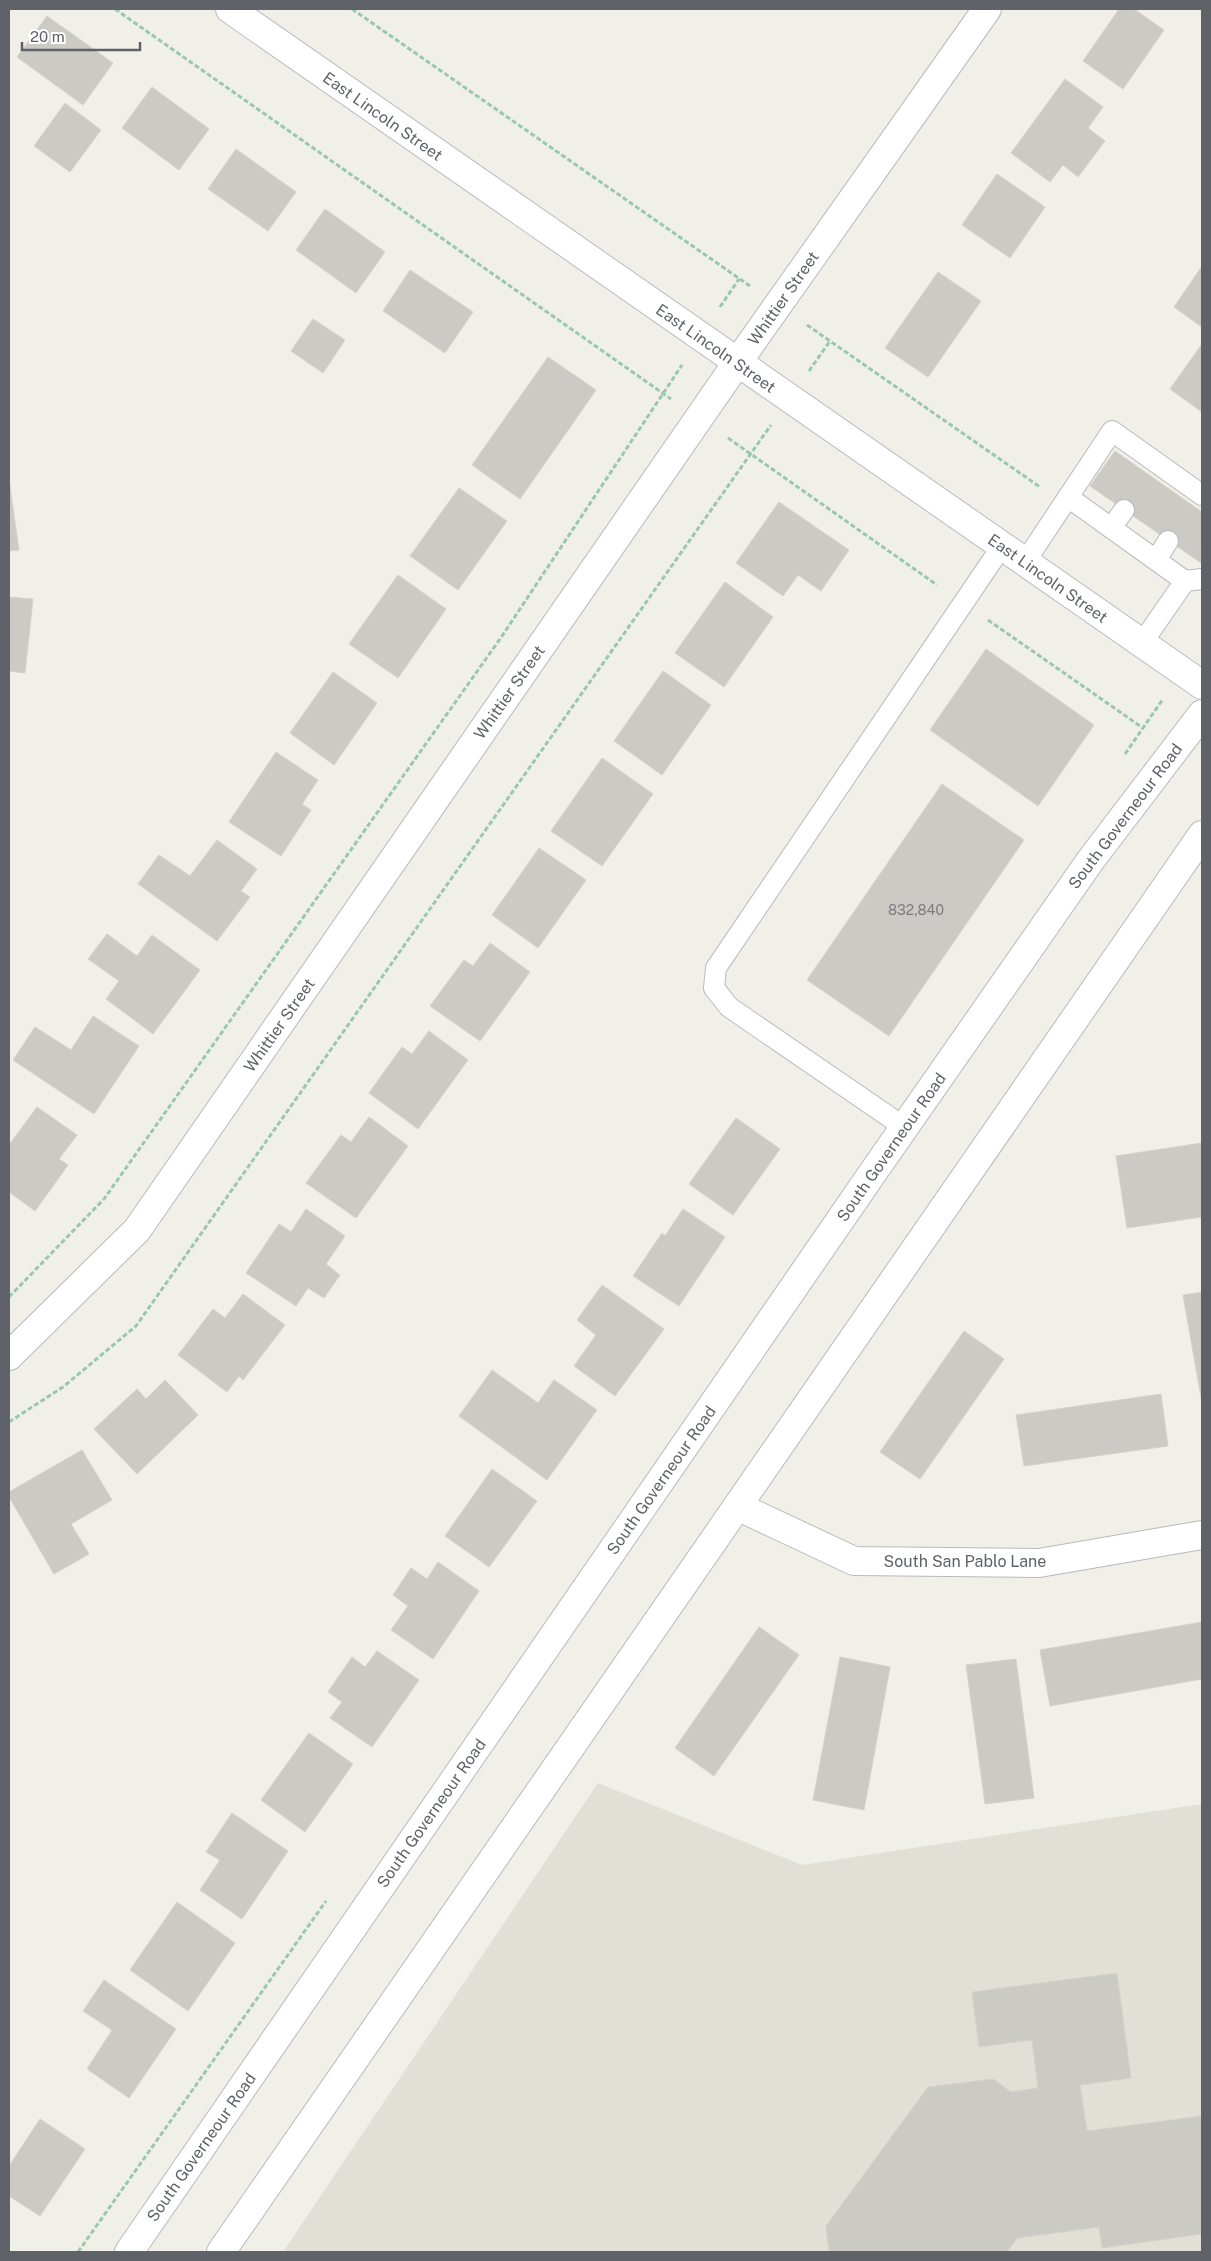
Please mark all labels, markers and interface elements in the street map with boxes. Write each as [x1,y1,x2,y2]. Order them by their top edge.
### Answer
scale bar [22,20,140,52]
text: 20 m [30,28,65,45]
street label: East Lincoln Street [319,68,446,165]
street label: Whittier Street [744,248,823,349]
street label: East Lincoln Street [652,300,779,397]
street label: East Lincoln Street [984,530,1111,627]
street label: Whittier Street [470,642,549,743]
street label: South Governeour Road [1065,740,1186,893]
house number: 832,840 [888,902,944,918]
street label: Whittier Street [240,975,319,1076]
street label: South Governeour Road [833,1069,950,1225]
street label: South Governeour Road [603,1402,720,1558]
street label: South San Pablo Lane [884,1552,1046,1571]
street label: South Governeour Road [373,1735,490,1891]
street label: South Governeour Road [143,2069,260,2225]

